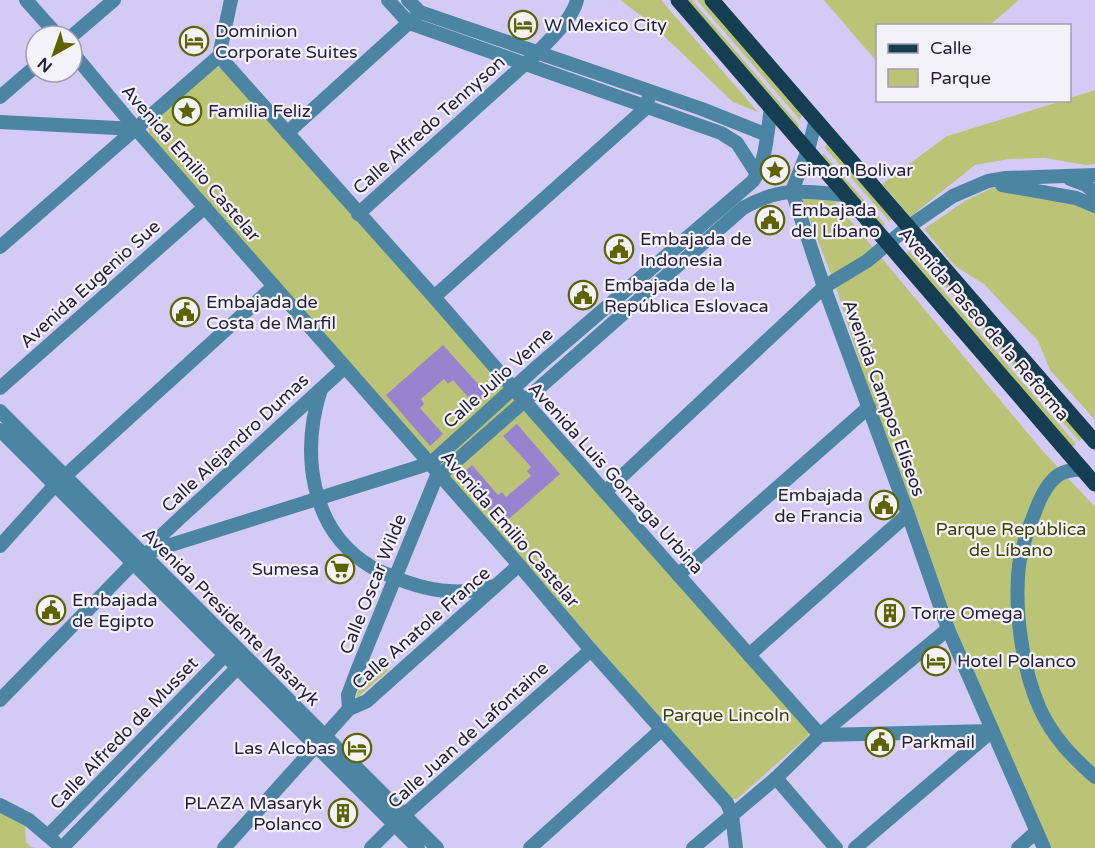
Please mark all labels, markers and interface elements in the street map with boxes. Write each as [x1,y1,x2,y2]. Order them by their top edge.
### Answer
hotel icon: W Mexico City [507,9,539,41]
place label: W Mexico City [544,14,667,36]
place label: Dominion Corporate Suites [215,20,358,63]
north arrow [24,24,84,84]
legend [876,24,1071,102]
hotel icon: Dominion Corporate Suites [178,25,210,57]
text: Calle [930,37,972,59]
street label: Calle Alfredo Tennyson [348,51,510,199]
text: N [34,53,56,77]
text: Parque [930,67,991,89]
street label: Avenida Emilio Castelar [117,80,265,246]
place icon: Familia Feliz [171,95,203,127]
place label: Familia Feliz [208,100,311,122]
place icon: Simon Bolivar [759,154,791,186]
place label: Simon Bolivar [796,159,913,181]
place label: Embajada del Líbano [791,199,880,242]
public building icon: Embajada del Líbano [754,204,786,236]
street label: Avenida Eugenio Sue [15,215,165,353]
street label: Avenida Paseo de la Reforma [894,223,1074,425]
place label: Embajada de Indonesia [640,228,752,271]
public building icon: Embajada de Indonesia [603,233,635,265]
place label: Embajada de la República Eslovaca [604,274,769,317]
public building icon: Embajada de la República Eslovaca [567,279,599,311]
place label: Embajada de Costa de Marfil [206,291,336,334]
public building icon: Embajada de Costa de Marfil [169,296,201,328]
street label: Avenida Campos Elíseos [838,297,930,499]
street label: Calle Julio Verne [439,323,557,433]
street label: Calle Alejandro Dumas [157,369,313,517]
street label: Avenida Luis Gonzaga Urbina [524,377,708,579]
street label: Avenida Emilio Castelar [436,446,584,612]
place label: Embajada de Francia [774,484,863,527]
public building icon: Embajada de Francia [868,489,900,521]
street label: Calle Oscar Wilde [335,511,411,657]
park label: Parque República de Líbano [936,518,1086,561]
street label: Avenida Presidente Masaryk [138,524,325,711]
supermarket icon: Sumesa [324,553,356,585]
place label: Sumesa [252,558,319,580]
street label: Calle Anatole France [347,562,495,694]
place label: Embajada de Egipto [72,589,158,632]
public building icon: Embajada de Egipto [35,594,67,626]
building icon: Torre Omega [874,597,906,629]
place label: Torre Omega [911,602,1023,624]
hotel icon: Hotel Polanco [920,645,952,677]
place label: Hotel Polanco [957,650,1076,672]
street label: Calle Alfredo de Musset [45,652,203,814]
street label: Calle Juan de Lafontaine [383,657,553,813]
park label: Parque Lincoln [662,704,790,726]
public building icon: Parkmail [864,726,896,758]
place label: Parkmail [901,731,975,753]
hotel icon: Las Alcobas [341,732,373,764]
place label: Las Alcobas [234,737,336,759]
place label: PLAZA Masaryk Polanco [184,792,322,835]
building icon: PLAZA Masaryk Polanco [327,797,359,829]

